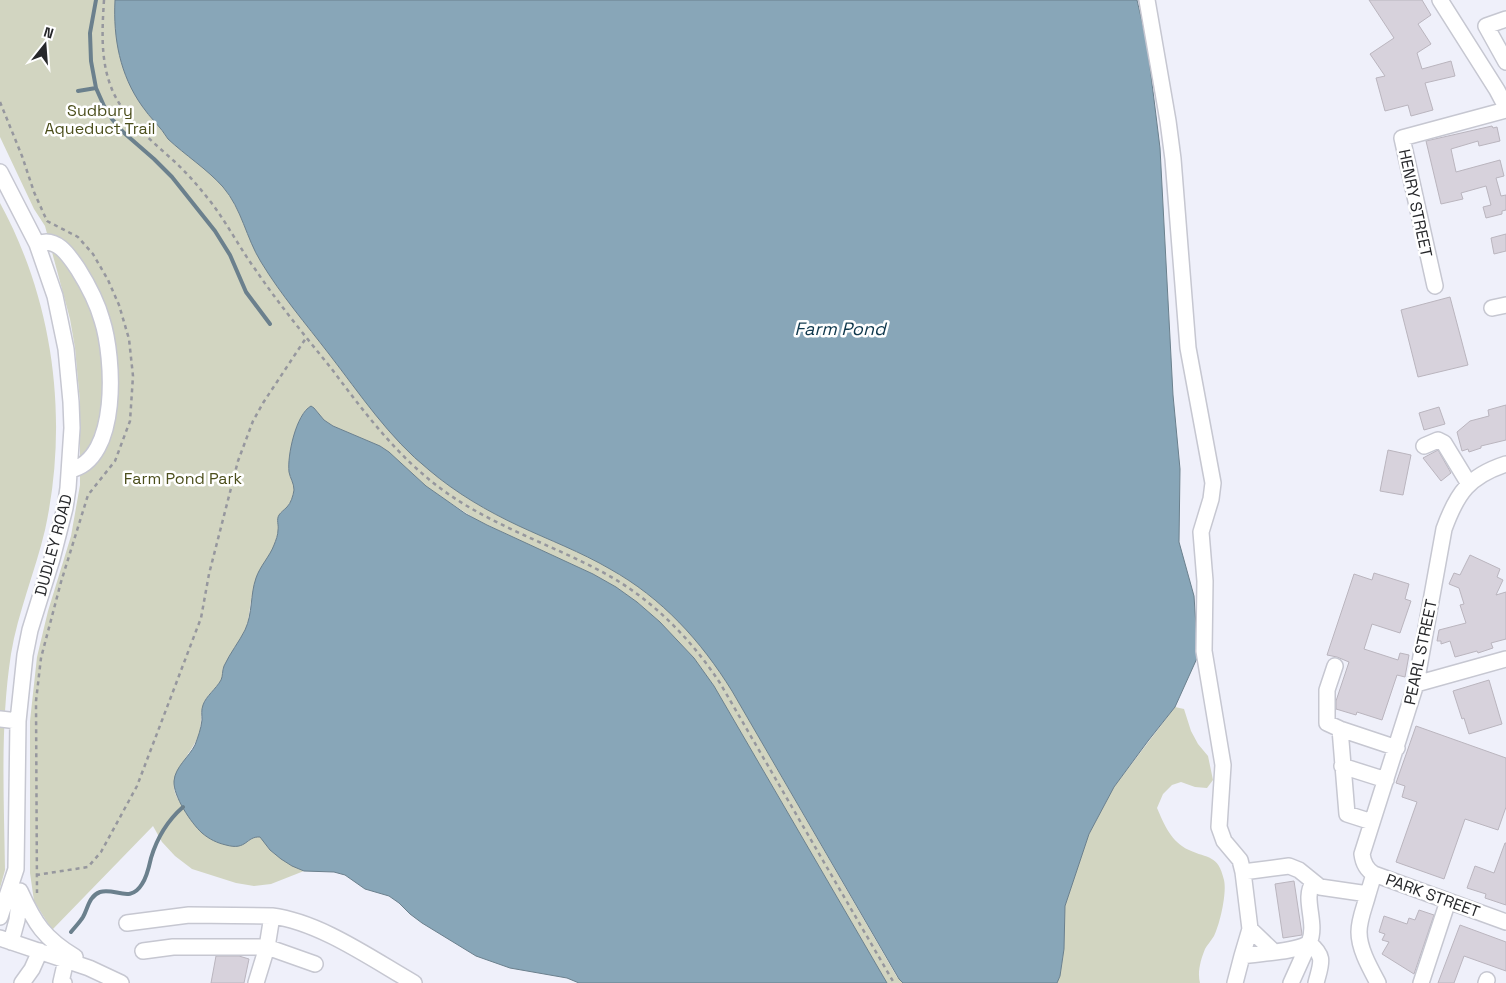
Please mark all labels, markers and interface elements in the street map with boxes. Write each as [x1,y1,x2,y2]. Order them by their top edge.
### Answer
north arrow [20,20,70,70]
text: N [42,23,56,43]
park label: Sudbury Aqueduct Trail [44,100,156,139]
street label: HENRY STREET [1394,147,1437,259]
water label: Farm Pond [794,317,888,340]
park label: Farm Pond Park [124,468,243,489]
street label: DUDLEY ROAD [30,492,77,598]
street label: PEARL STREET [1399,597,1442,707]
street label: PARK STREET [1383,869,1483,922]

